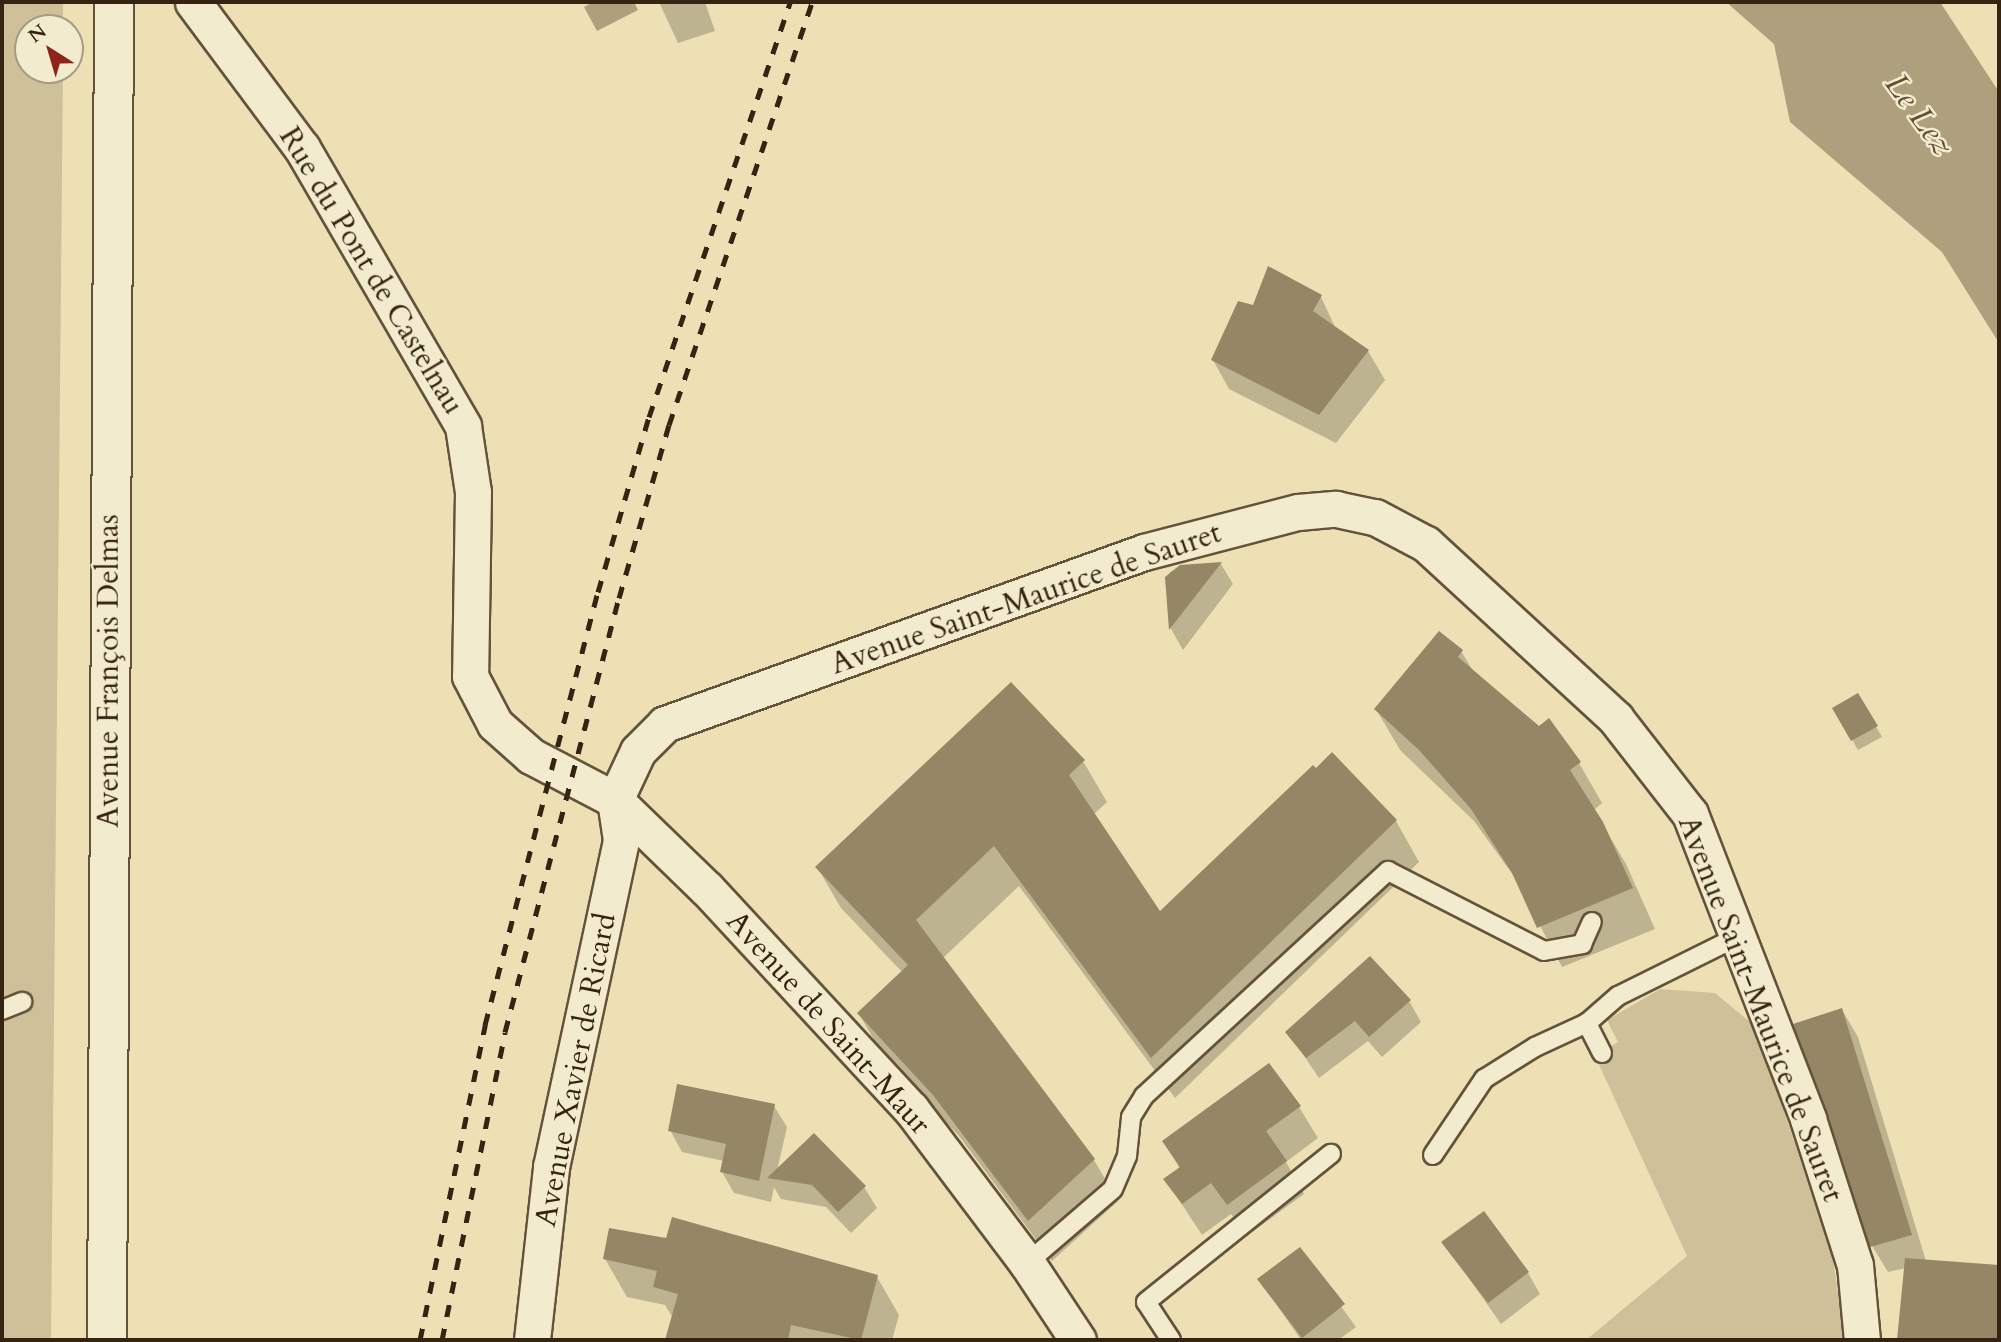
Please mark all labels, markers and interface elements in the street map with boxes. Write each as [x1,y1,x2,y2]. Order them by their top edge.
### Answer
north arrow [14,14,84,84]
text: N [23,18,52,49]
water label: Le Lez [1877,67,1961,163]
street label: Rue du Pont de Castelnau [271,121,471,421]
street label: Avenue François Delmas [91,514,127,828]
street label: Avenue Saint-Maurice de Sauret [826,515,1226,683]
street label: Avenue Saint-Maurice de Sauret [1670,811,1850,1207]
street label: Avenue de Saint-Maur [718,904,938,1142]
street label: Avenue Xavier de Ricard [528,910,624,1230]

